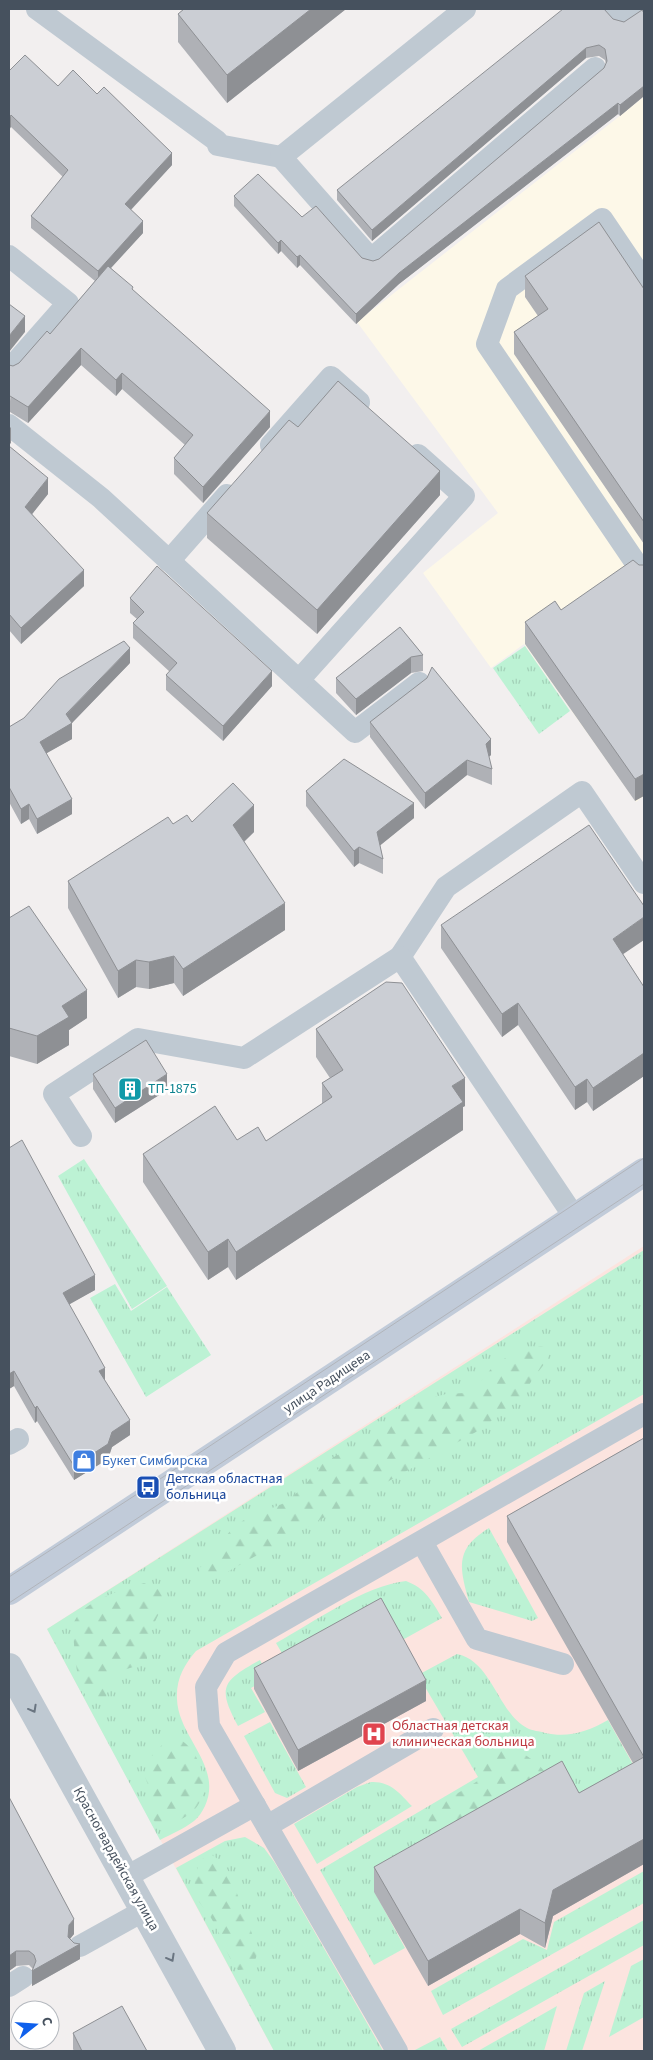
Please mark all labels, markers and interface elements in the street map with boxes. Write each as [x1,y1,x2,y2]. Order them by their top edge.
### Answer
building icon: ТП-1875 [117,1076,143,1102]
place label: ТП-1875 [148,1079,197,1099]
street label: улица Радищева [280,1345,374,1419]
shop icon: Букет Симбирска [71,1448,97,1474]
place label: Букет Симбирска [102,1451,208,1471]
place label: Детская областная больница [166,1469,283,1505]
bus stop icon: Детская областная больница [135,1474,161,1500]
one-way arrow [26,1704,36,1713]
place label: Областная детская клиническая больница [392,1716,535,1752]
hospital icon: Областная детская клиническая больница [361,1721,387,1747]
street label: Красногвардейская улица [68,1784,164,1934]
one-way arrow [165,1953,175,1962]
north arrow [10,2000,60,2050]
text: С [36,2015,57,2028]

